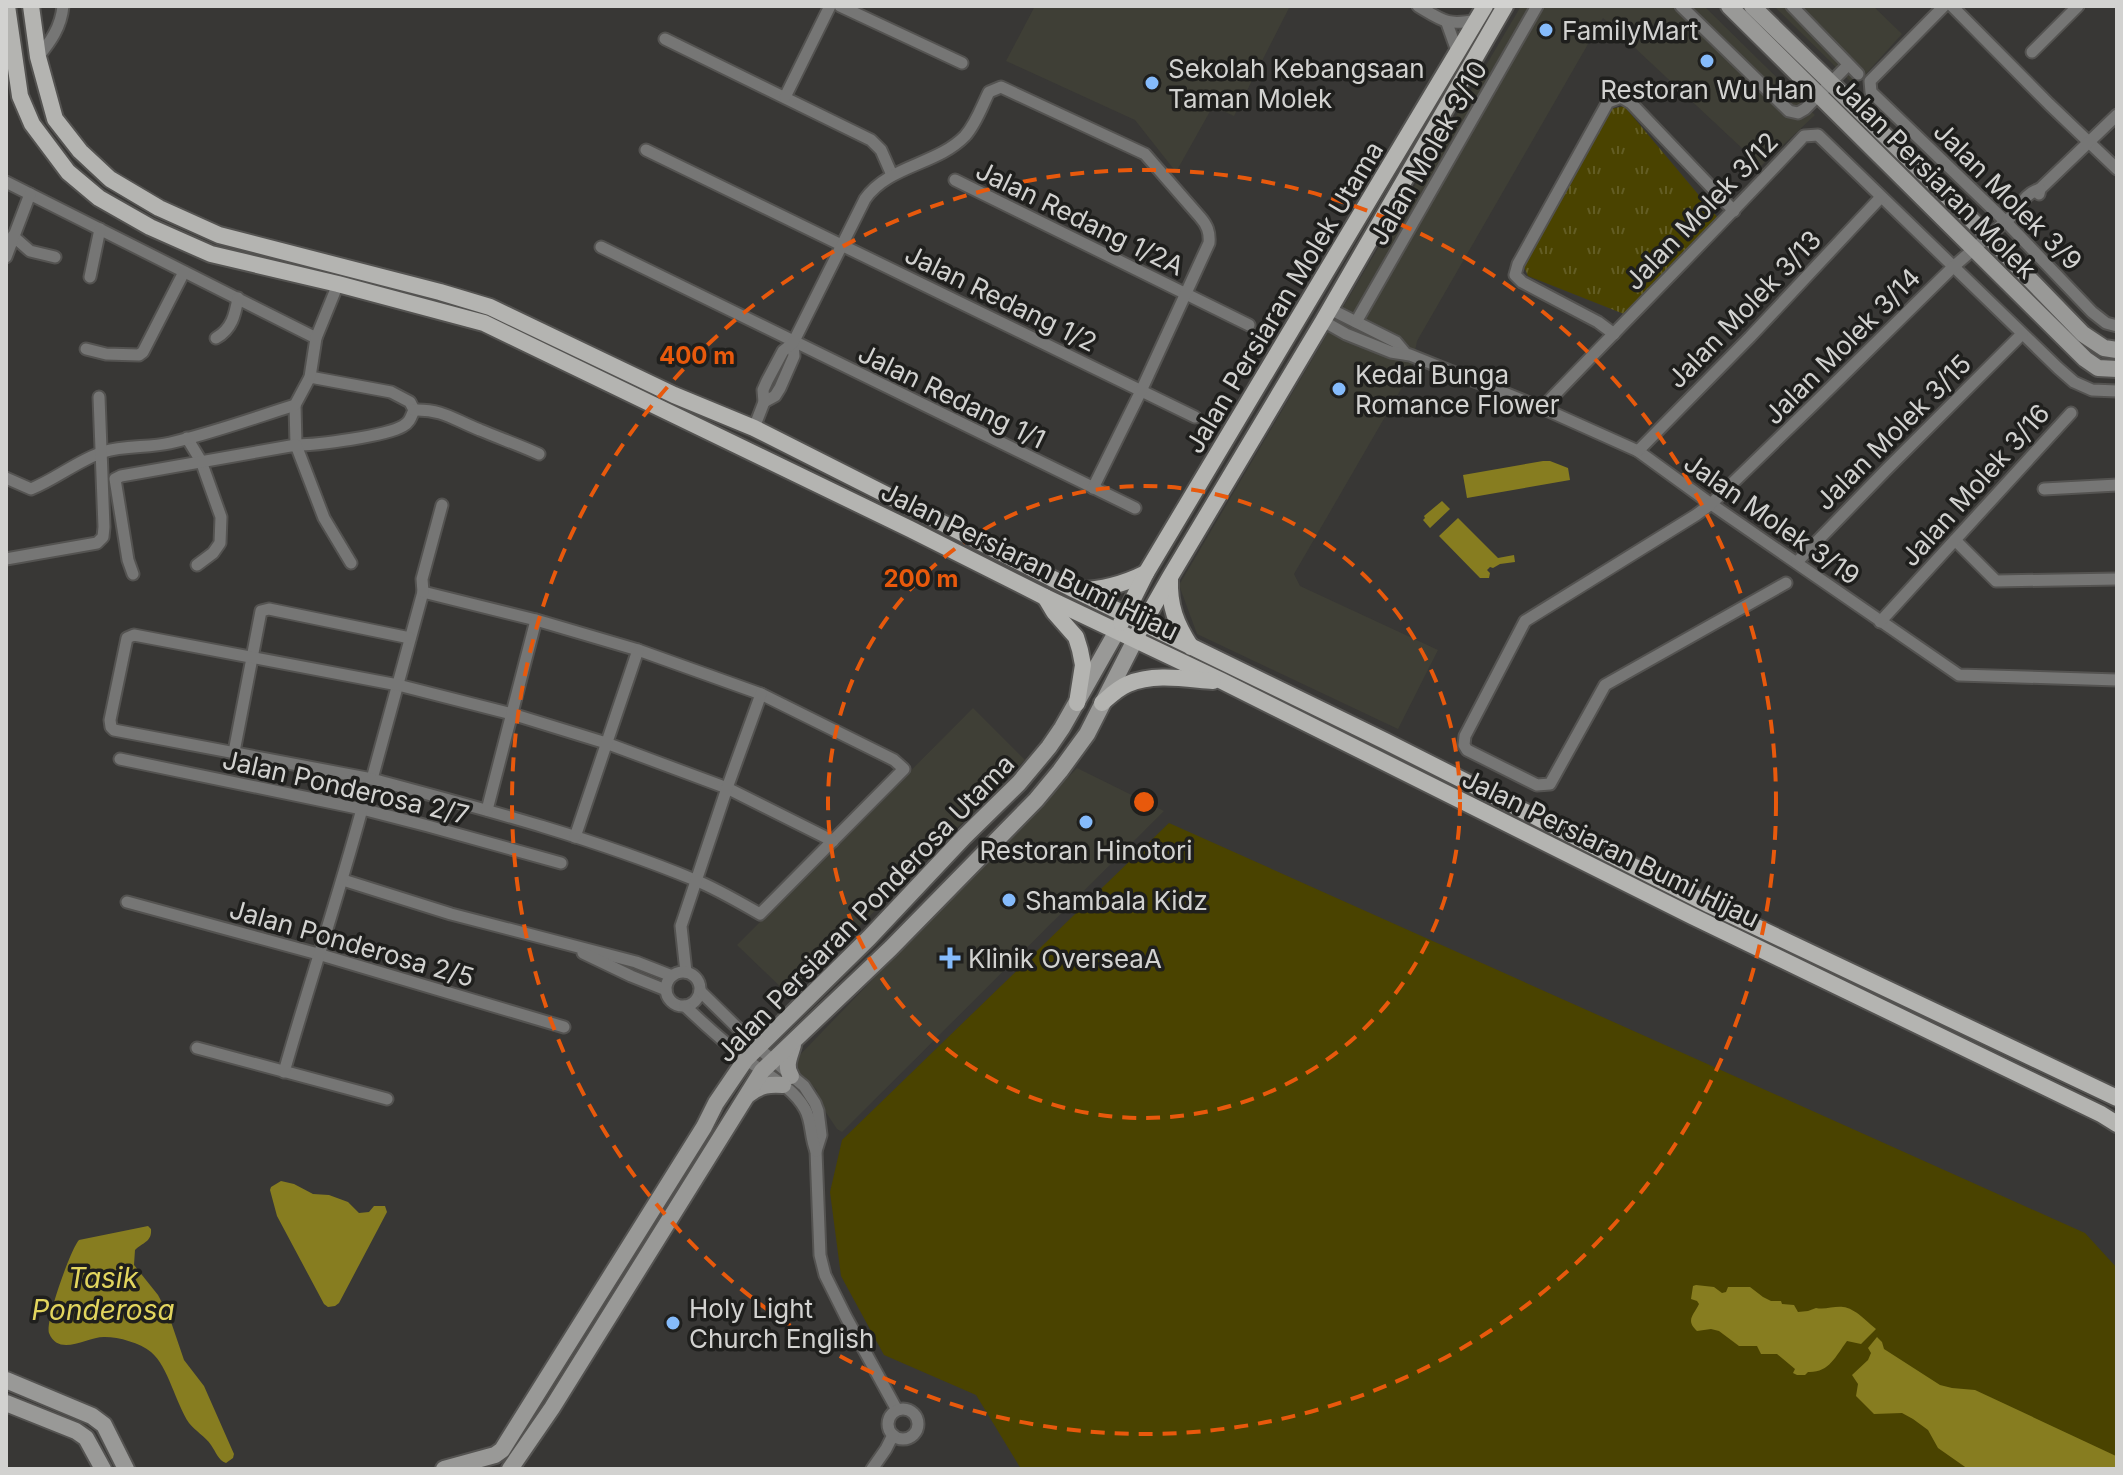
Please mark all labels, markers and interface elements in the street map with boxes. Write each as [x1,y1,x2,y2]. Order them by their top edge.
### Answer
place label: FamilyMart [1562,15,1698,46]
marker: FamilyMart [1537,21,1555,39]
marker: Restoran Wu Han [1698,52,1716,70]
place label: Sekolah Kebangsaan Taman Molek [1168,53,1425,114]
street label: Jalan Molek 3/10 [1363,55,1493,251]
street label: Jalan Persiaran Molek [1829,71,2043,285]
marker: Sekolah Kebangsaan Taman Molek [1143,74,1161,92]
place label: Restoran Wu Han [1600,74,1814,105]
street label: Jalan Molek 3/9 [1928,116,2088,276]
street label: Jalan Molek 3/12 [1618,126,1784,296]
street label: Jalan Persiaran Molek Utama [1178,136,1390,458]
street label: Jalan Redang 1/2A [971,154,1189,282]
street label: Jalan Molek 3/13 [1661,224,1827,394]
street label: Jalan Redang 1/2 [900,238,1102,358]
street label: Jalan Molek 3/14 [1758,262,1926,430]
street label: Jalan Redang 1/1 [853,337,1051,455]
text: 400 m [659,341,735,370]
street label: Jalan Molek 3/15 [1809,348,1977,516]
place label: Kedai Bunga Romance Flower [1355,359,1560,420]
marker: Kedai Bunga Romance Flower [1330,380,1348,398]
street label: Jalan Molek 3/16 [1894,398,2056,572]
street label: Jalan Molek 3/19 [1678,447,1866,591]
street label: Jalan Persiaran Bumi Hijau [876,475,1184,647]
text: 200 m [883,564,959,593]
street label: Jalan Ponderosa 2/7 [220,744,472,830]
street label: Jalan Persiaran Ponderosa Utama [710,748,1020,1068]
street label: Jalan Persiaran Bumi Hijau [1457,762,1765,934]
centre of rings [1130,788,1158,816]
marker: Restoran Hinotori [1077,813,1095,831]
place label: Restoran Hinotori [979,835,1193,866]
place label: Shambala Kidz [1025,885,1208,916]
marker: Shambala Kidz [1000,891,1018,909]
street label: Jalan Ponderosa 2/5 [226,893,478,993]
place label: Klinik OverseaA [968,943,1162,974]
marker: Klinik OverseaA [939,947,961,969]
water label: Tasik Ponderosa [31,1261,175,1327]
place label: Holy Light Church English [689,1293,874,1354]
marker: Holy Light Church English [664,1314,682,1332]

